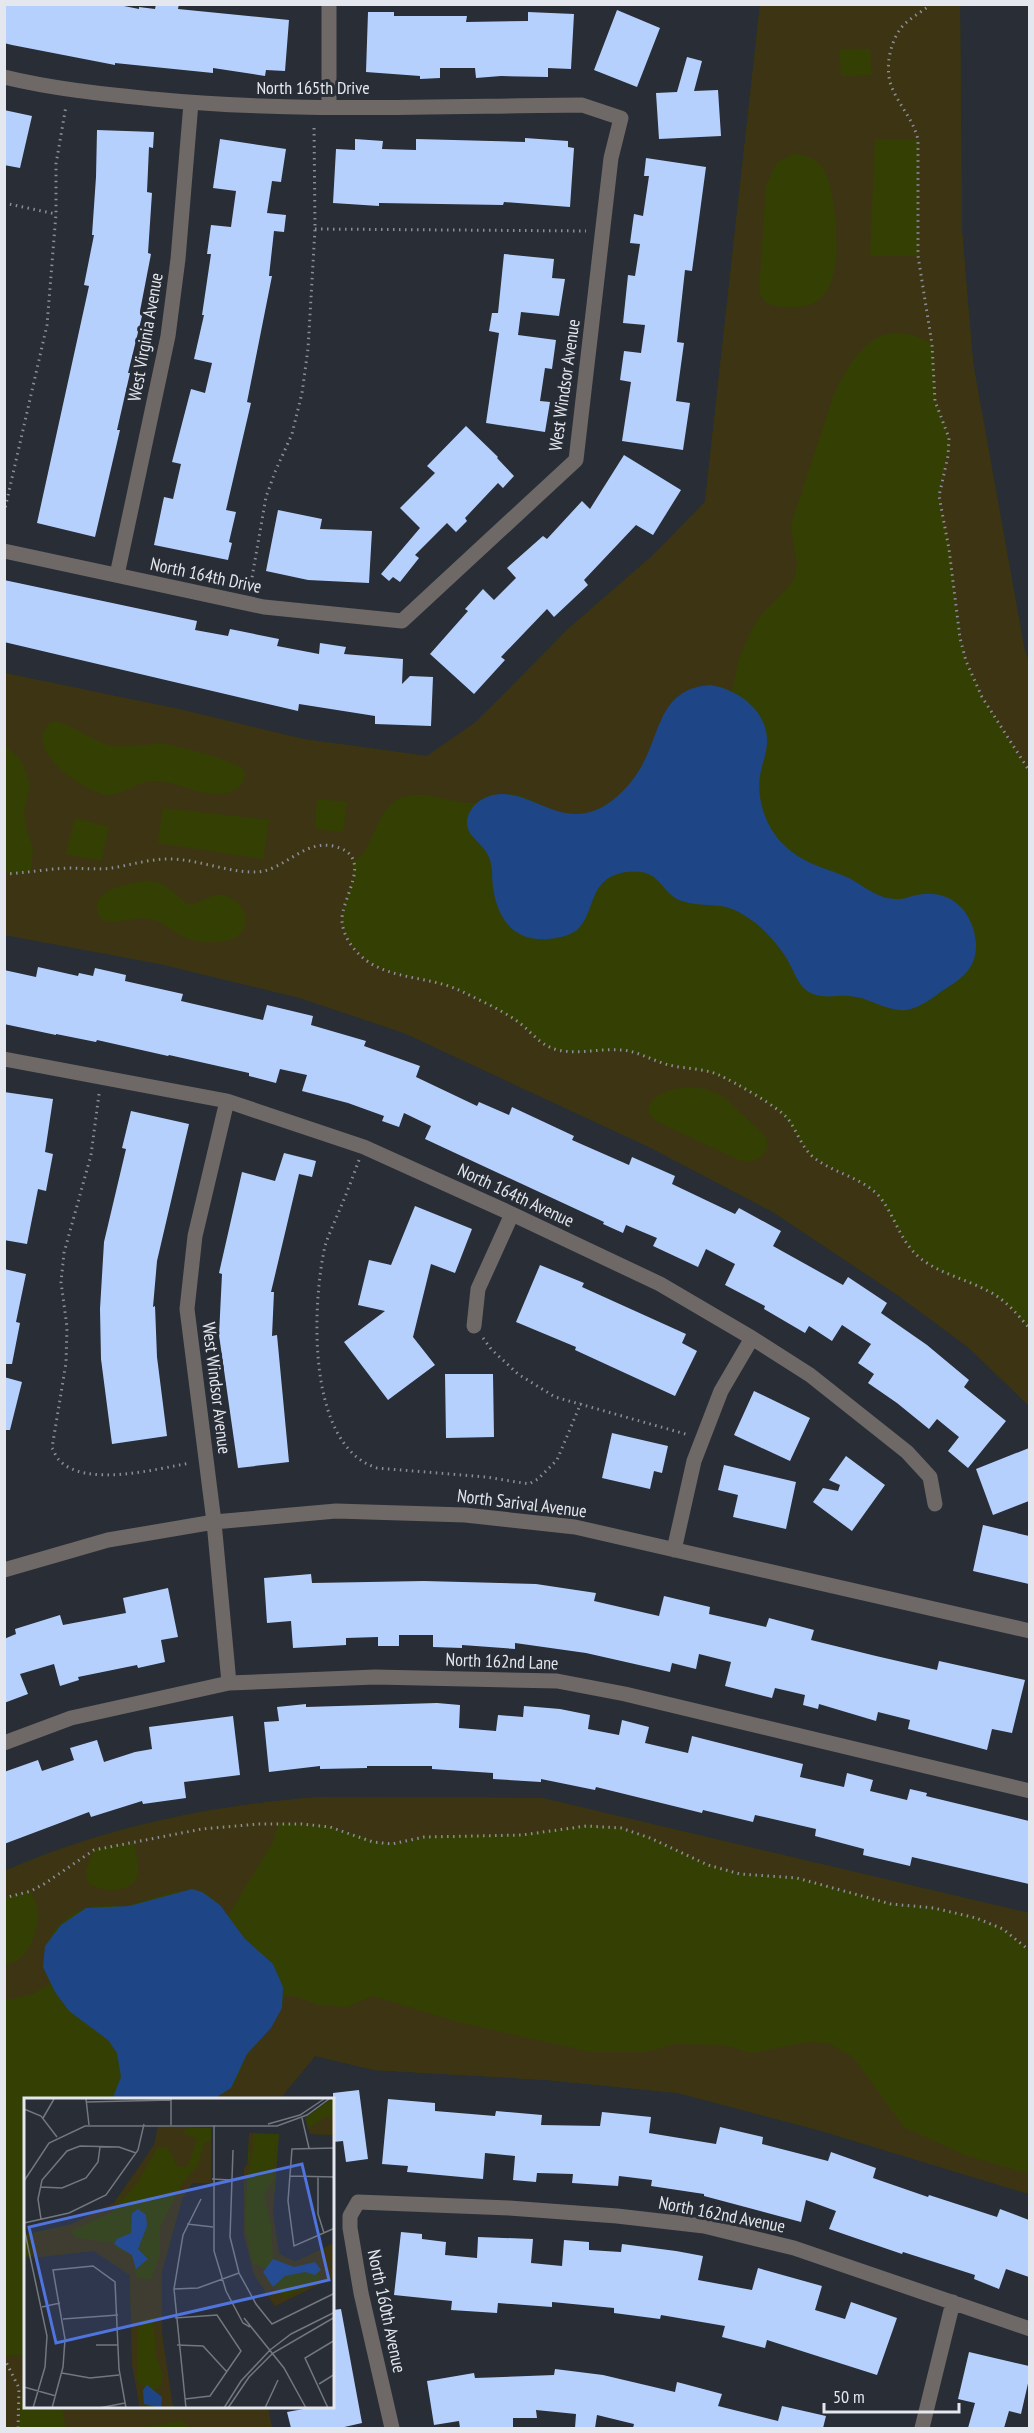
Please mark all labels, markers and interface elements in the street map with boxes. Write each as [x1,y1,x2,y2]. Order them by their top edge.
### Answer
street label: North 165th Drive [256,76,370,99]
street label: West Virginia Avenue [122,271,168,403]
street label: West Windsor Avenue [543,318,585,452]
street label: North 164th Drive [148,552,264,598]
street label: North 164th Avenue [454,1158,578,1232]
street label: West Windsor Avenue [197,1321,237,1455]
street label: North Sarival Avenue [456,1484,588,1522]
street label: North 162nd Lane [445,1648,559,1674]
inset map [24,2098,334,2409]
street label: North 162nd Avenue [657,2190,787,2238]
street label: North 160th Avenue [363,2247,411,2375]
scale bar [824,2376,959,2414]
text: 50 m [833,2385,865,2408]

